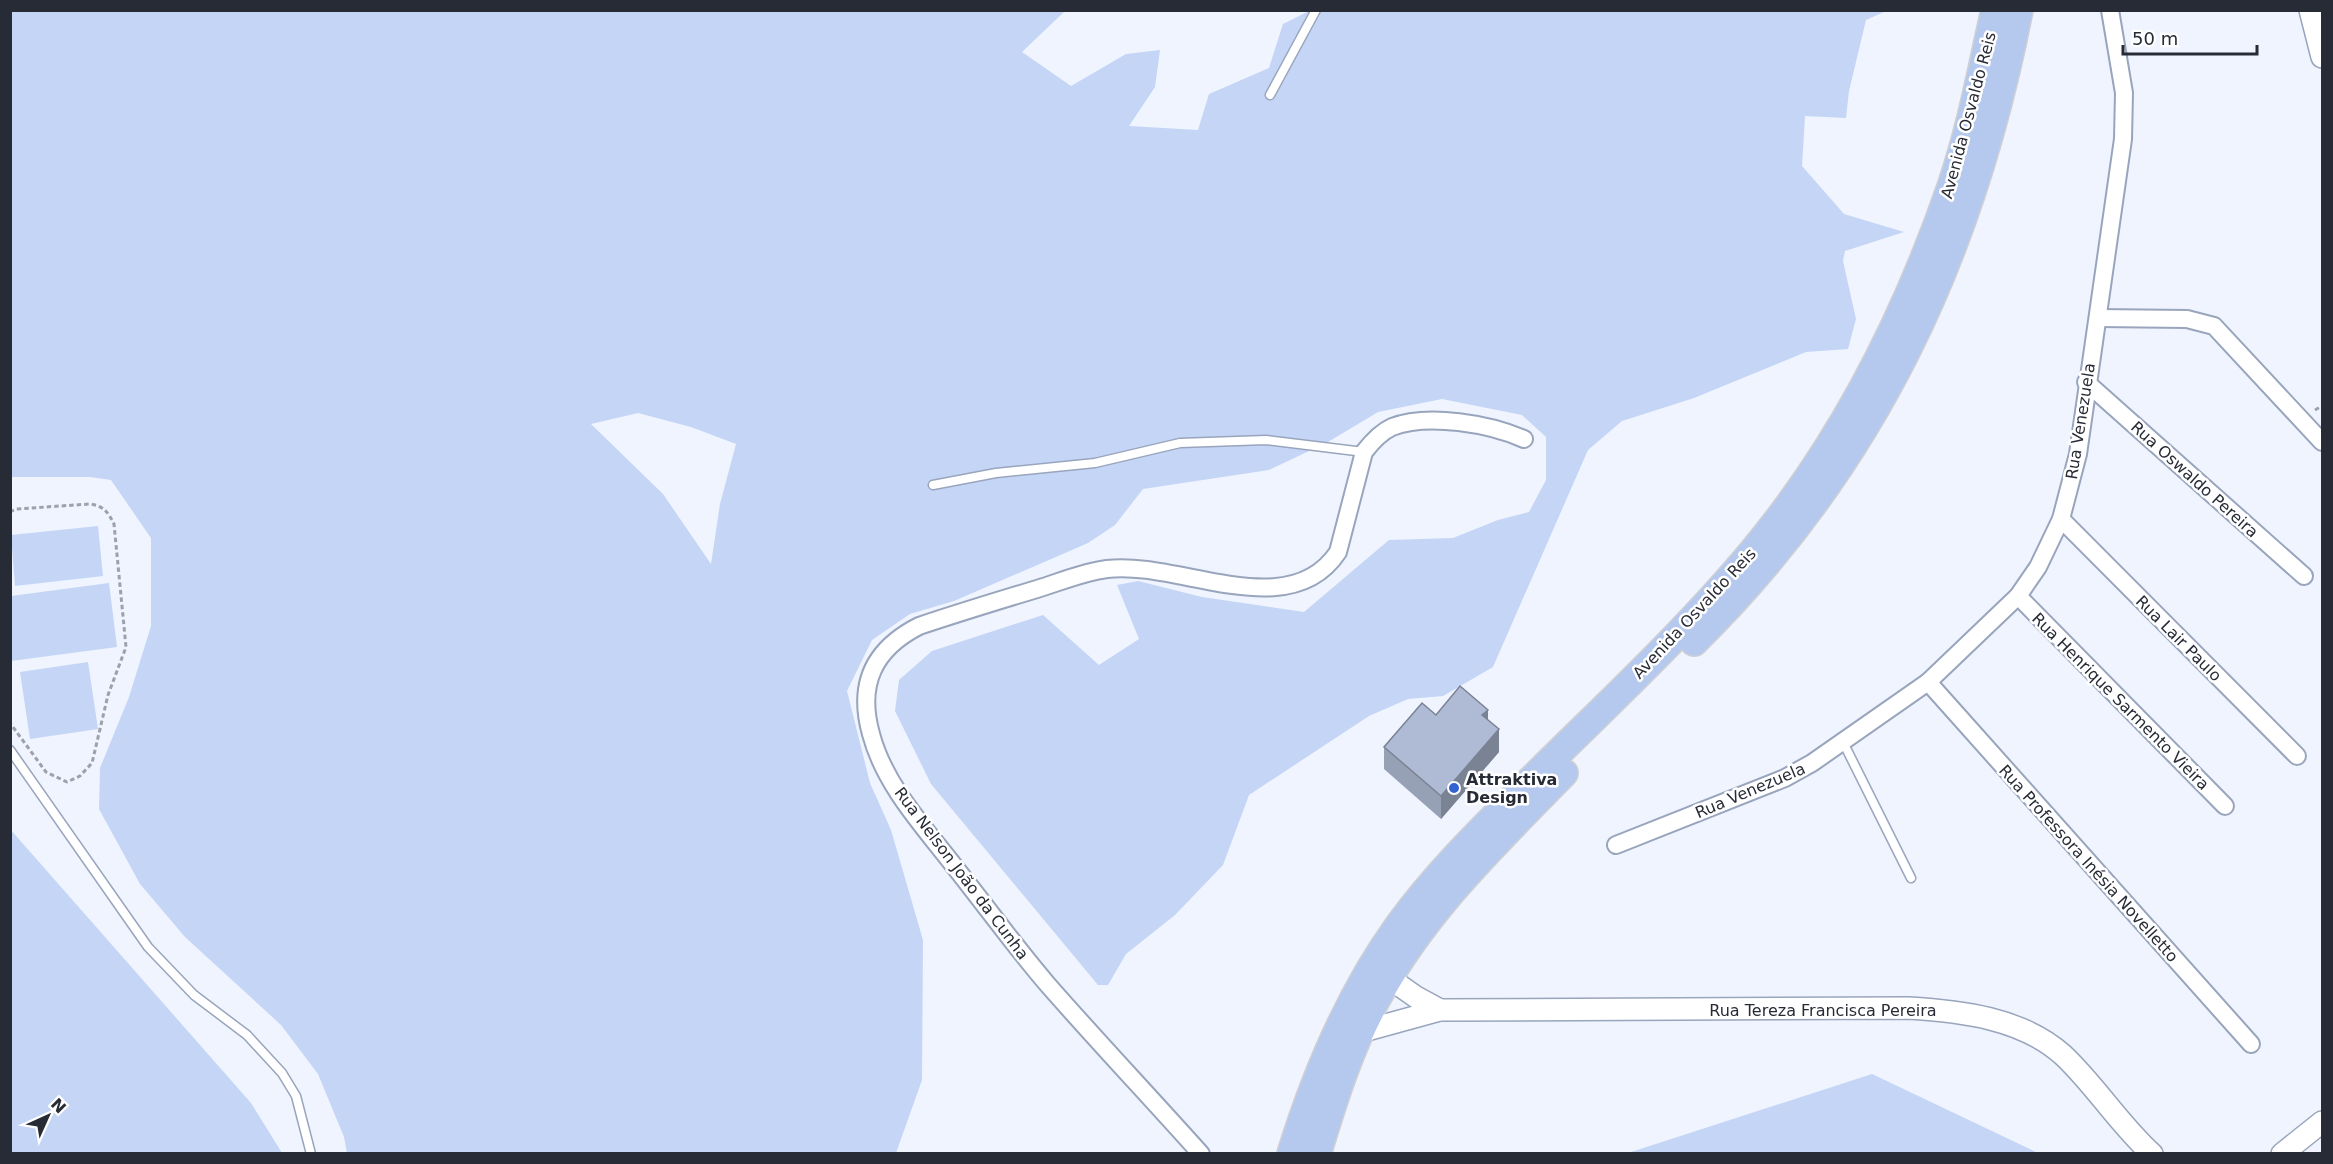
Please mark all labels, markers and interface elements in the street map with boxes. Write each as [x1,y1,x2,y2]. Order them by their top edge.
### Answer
scale bar [2123,18,2256,56]
text: 50 m [2132,28,2178,49]
street label: Avenida Osvaldo Reis [1937,30,2000,200]
street label: Rua Venezuela [2062,362,2099,481]
street label: Rua Oswaldo Pereira [2127,417,2262,541]
street label: Avenida Osvaldo Reis [1629,544,1760,683]
street label: Rua Lair Paulo [2132,592,2225,685]
street label: Rua Henrique Sarmento Vieira [2028,609,2213,794]
street label: Rua Venezuela [1692,759,1808,822]
street label: Rua Professora Inésia Novelletto [1995,761,2182,966]
place label: Attraktiva Design [1466,770,1557,807]
marker: Attraktiva Design [1447,781,1461,795]
street label: Rua Nelson João da Cunha [891,783,1033,963]
street label: Rua Tereza Francisca Pereira [1709,1001,1937,1020]
north arrow [18,1086,78,1146]
text: N [47,1094,70,1117]

